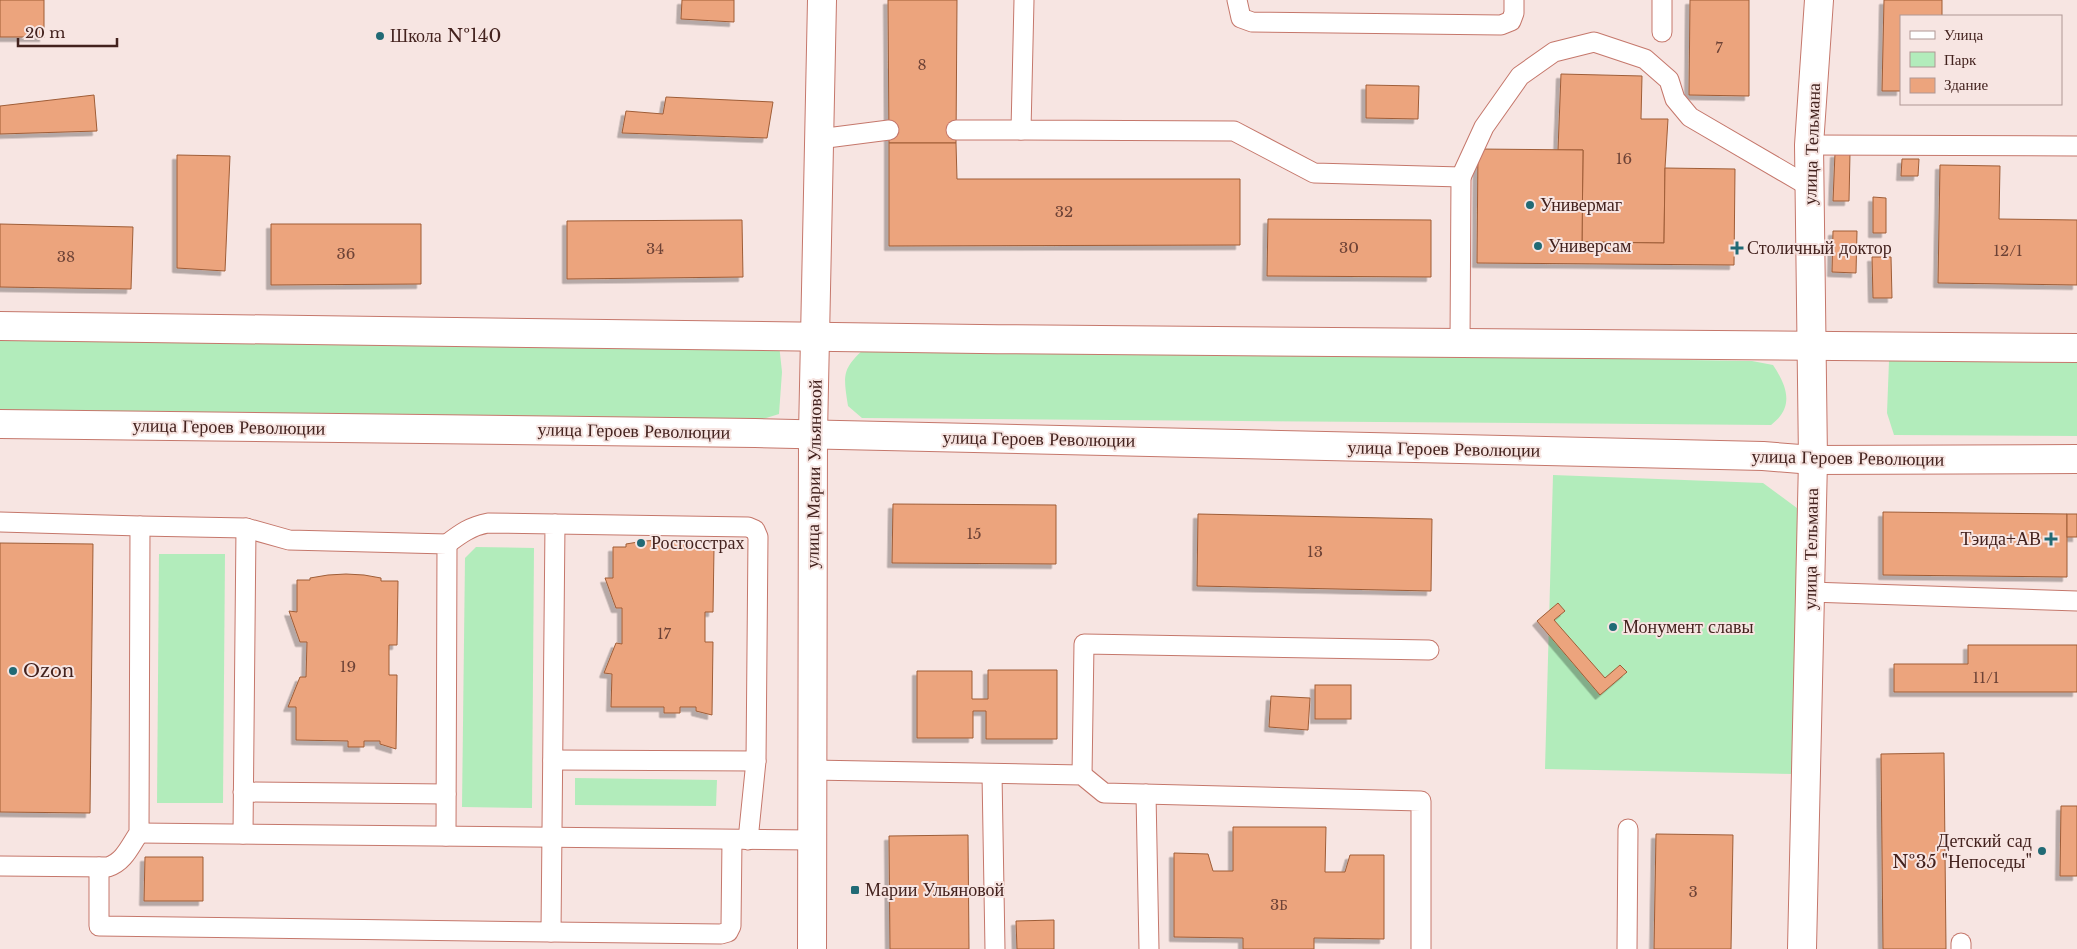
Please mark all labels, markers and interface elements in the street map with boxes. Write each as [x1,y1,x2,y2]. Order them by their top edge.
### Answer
scale bar [18,15,116,47]
legend [1900,15,2062,105]
text: 20 m [25,23,65,42]
place label: Школа №140 [390,25,501,47]
text: Улица [1944,25,1983,44]
marker: Школа №140 [374,30,386,42]
house number: 7 [1715,38,1723,57]
text: Парк [1944,50,1977,69]
house number: 8 [917,55,927,74]
text: Здание [1944,75,1988,94]
street label: улица Тельмана [1799,83,1825,205]
house number: 16 [1616,149,1632,168]
place label: Универмаг [1540,194,1622,216]
marker: Универмаг [1524,199,1536,211]
house number: 32 [1055,202,1073,221]
place label: Универсам [1548,235,1631,257]
place label: Столичный доктор [1747,237,1892,259]
house number: 30 [1339,238,1359,257]
house number: 34 [646,239,664,258]
marker: Универсам [1532,240,1544,252]
house number: 12/1 [1993,241,2023,260]
marker: Столичный доктор [1731,242,1743,254]
house number: 36 [337,244,355,263]
house number: 38 [57,247,75,266]
street label: улица Марии Ульяновой [801,379,827,569]
street label: улица Героев Революции [132,414,326,440]
street label: улица Героев Революции [537,418,731,444]
street label: улица Героев Революции [942,426,1136,452]
street label: улица Героев Революции [1347,436,1541,462]
street label: улица Героев Революции [1751,445,1945,471]
street label: улица Тельмана [1799,488,1823,610]
house number: 15 [966,524,982,543]
place label: Тэида+АВ [1961,528,2041,550]
place label: Росгосстрах [651,532,744,554]
marker: Тэида+АВ [2045,533,2057,545]
marker: Росгосстрах [635,537,647,549]
house number: 13 [1307,542,1323,561]
place label: Монумент славы [1623,616,1754,638]
marker: Монумент славы [1607,621,1619,633]
house number: 17 [657,624,672,643]
house number: 19 [340,657,356,676]
place label: Ozon [23,660,74,682]
marker: Ozon [7,665,19,677]
house number: 11/1 [1973,668,1999,687]
place label: Детский сад №35 "Непоседы" [1892,830,2032,873]
marker: Детский сад №35 "Непоседы" [2036,845,2048,857]
place label: Марии Ульяновой [865,879,1005,901]
house number: 3 [1688,882,1698,901]
marker: Марии Ульяновой [849,884,861,896]
house number: 3Б [1270,895,1288,914]

